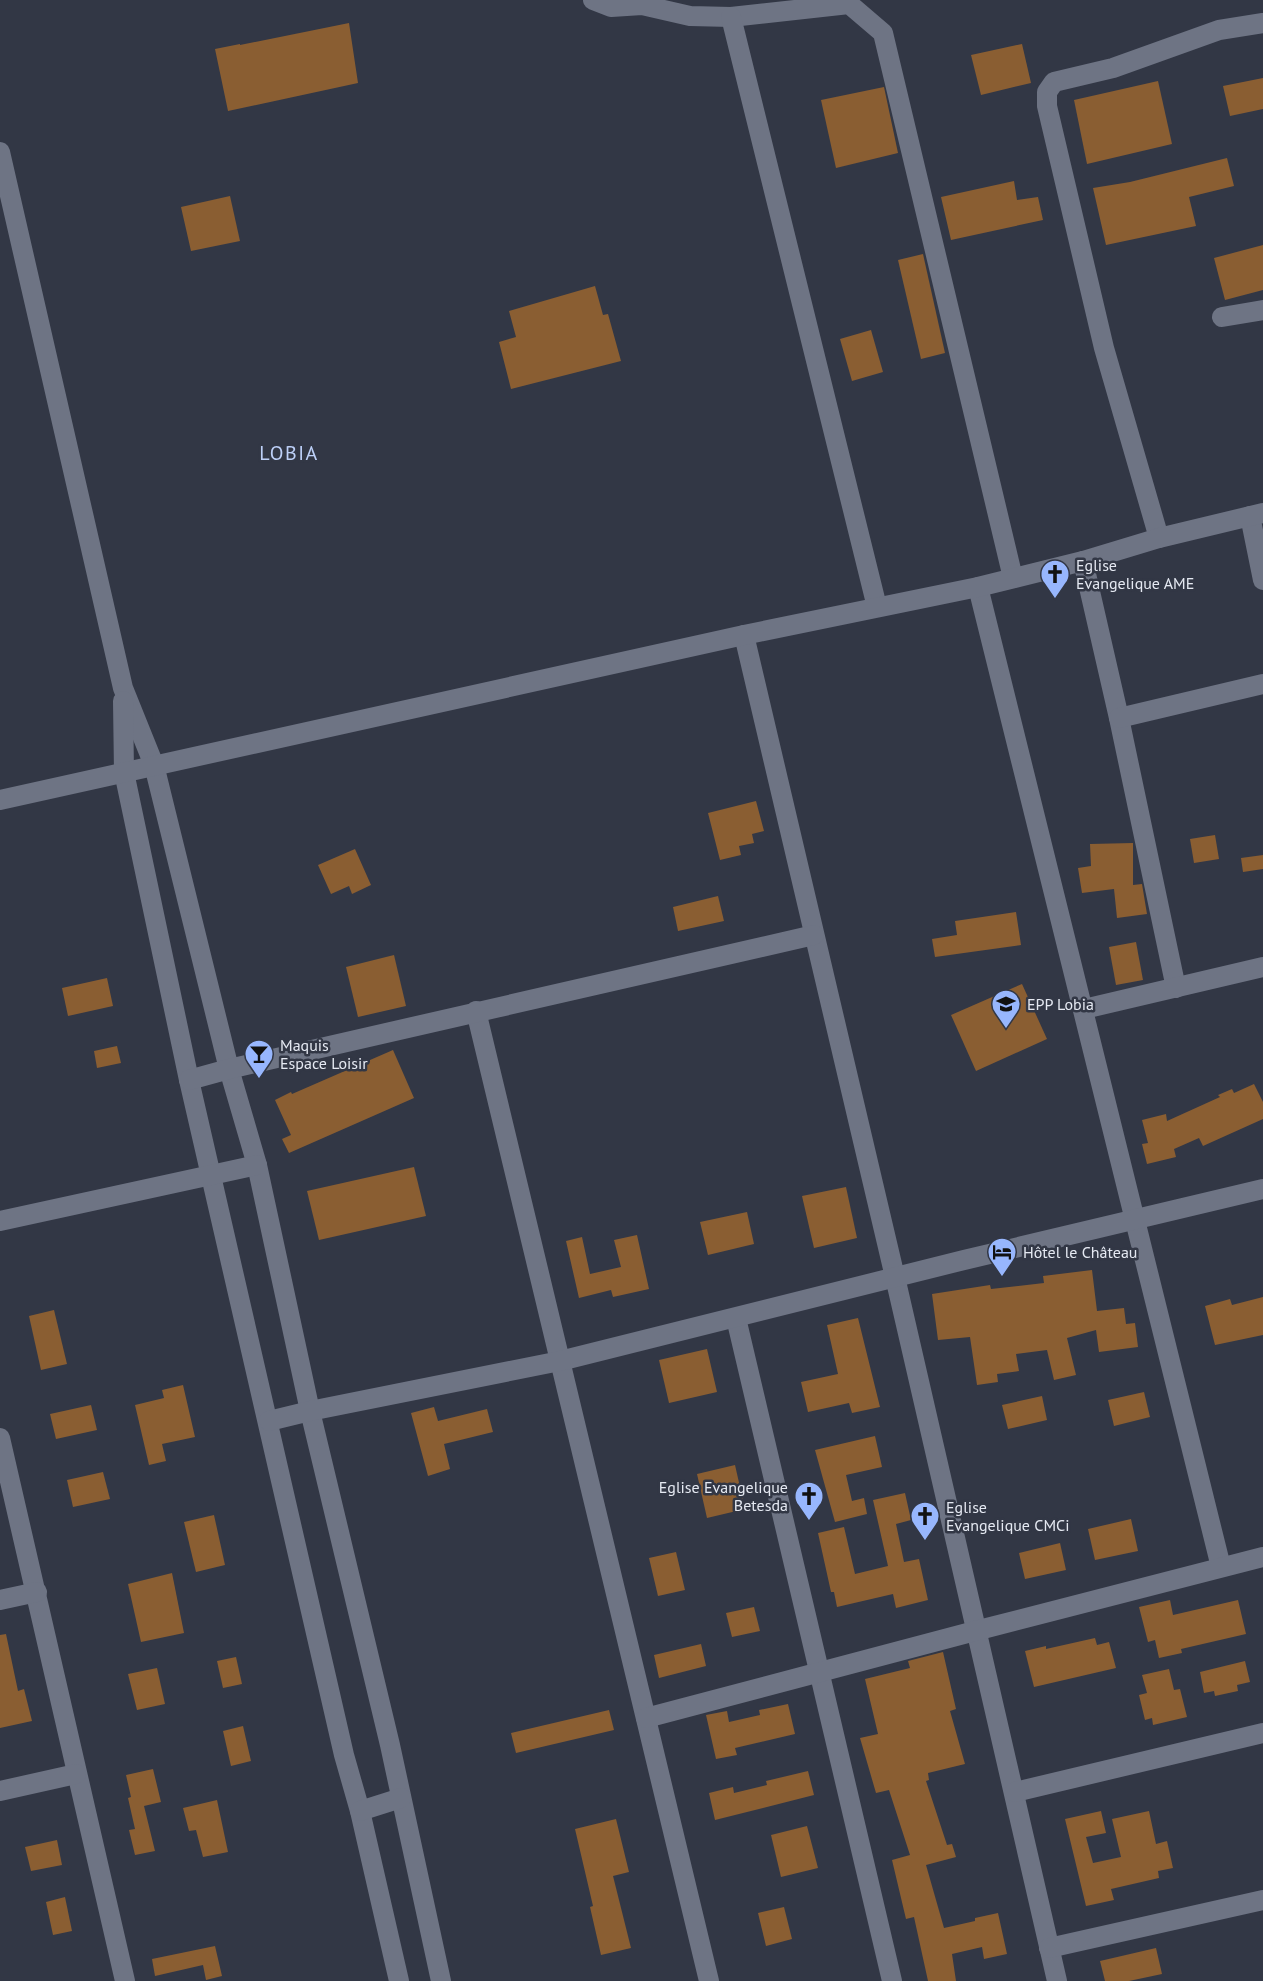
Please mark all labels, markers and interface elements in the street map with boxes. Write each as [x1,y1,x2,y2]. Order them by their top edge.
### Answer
district label: LOBIA [259,440,319,466]
place label: Eglise Evangelique AME [1076,555,1194,593]
church icon: Eglise Evangelique AME [1039,558,1071,600]
school or university icon: EPP Lobia [990,988,1022,1030]
place label: EPP Lobia [1027,994,1094,1014]
place label: Maquis Espace Loisir [280,1035,368,1073]
bar icon: Maquis Espace Loisir [243,1038,275,1080]
hotel icon: Hôtel le Château [986,1236,1018,1278]
place label: Hôtel le Château [1023,1242,1137,1262]
place label: Eglise Evangelique Betesda [659,1477,788,1515]
church icon: Eglise Evangelique Betesda [793,1480,825,1522]
place label: Eglise Evangelique CMCi [946,1497,1070,1535]
church icon: Eglise Evangelique CMCi [909,1500,941,1542]

